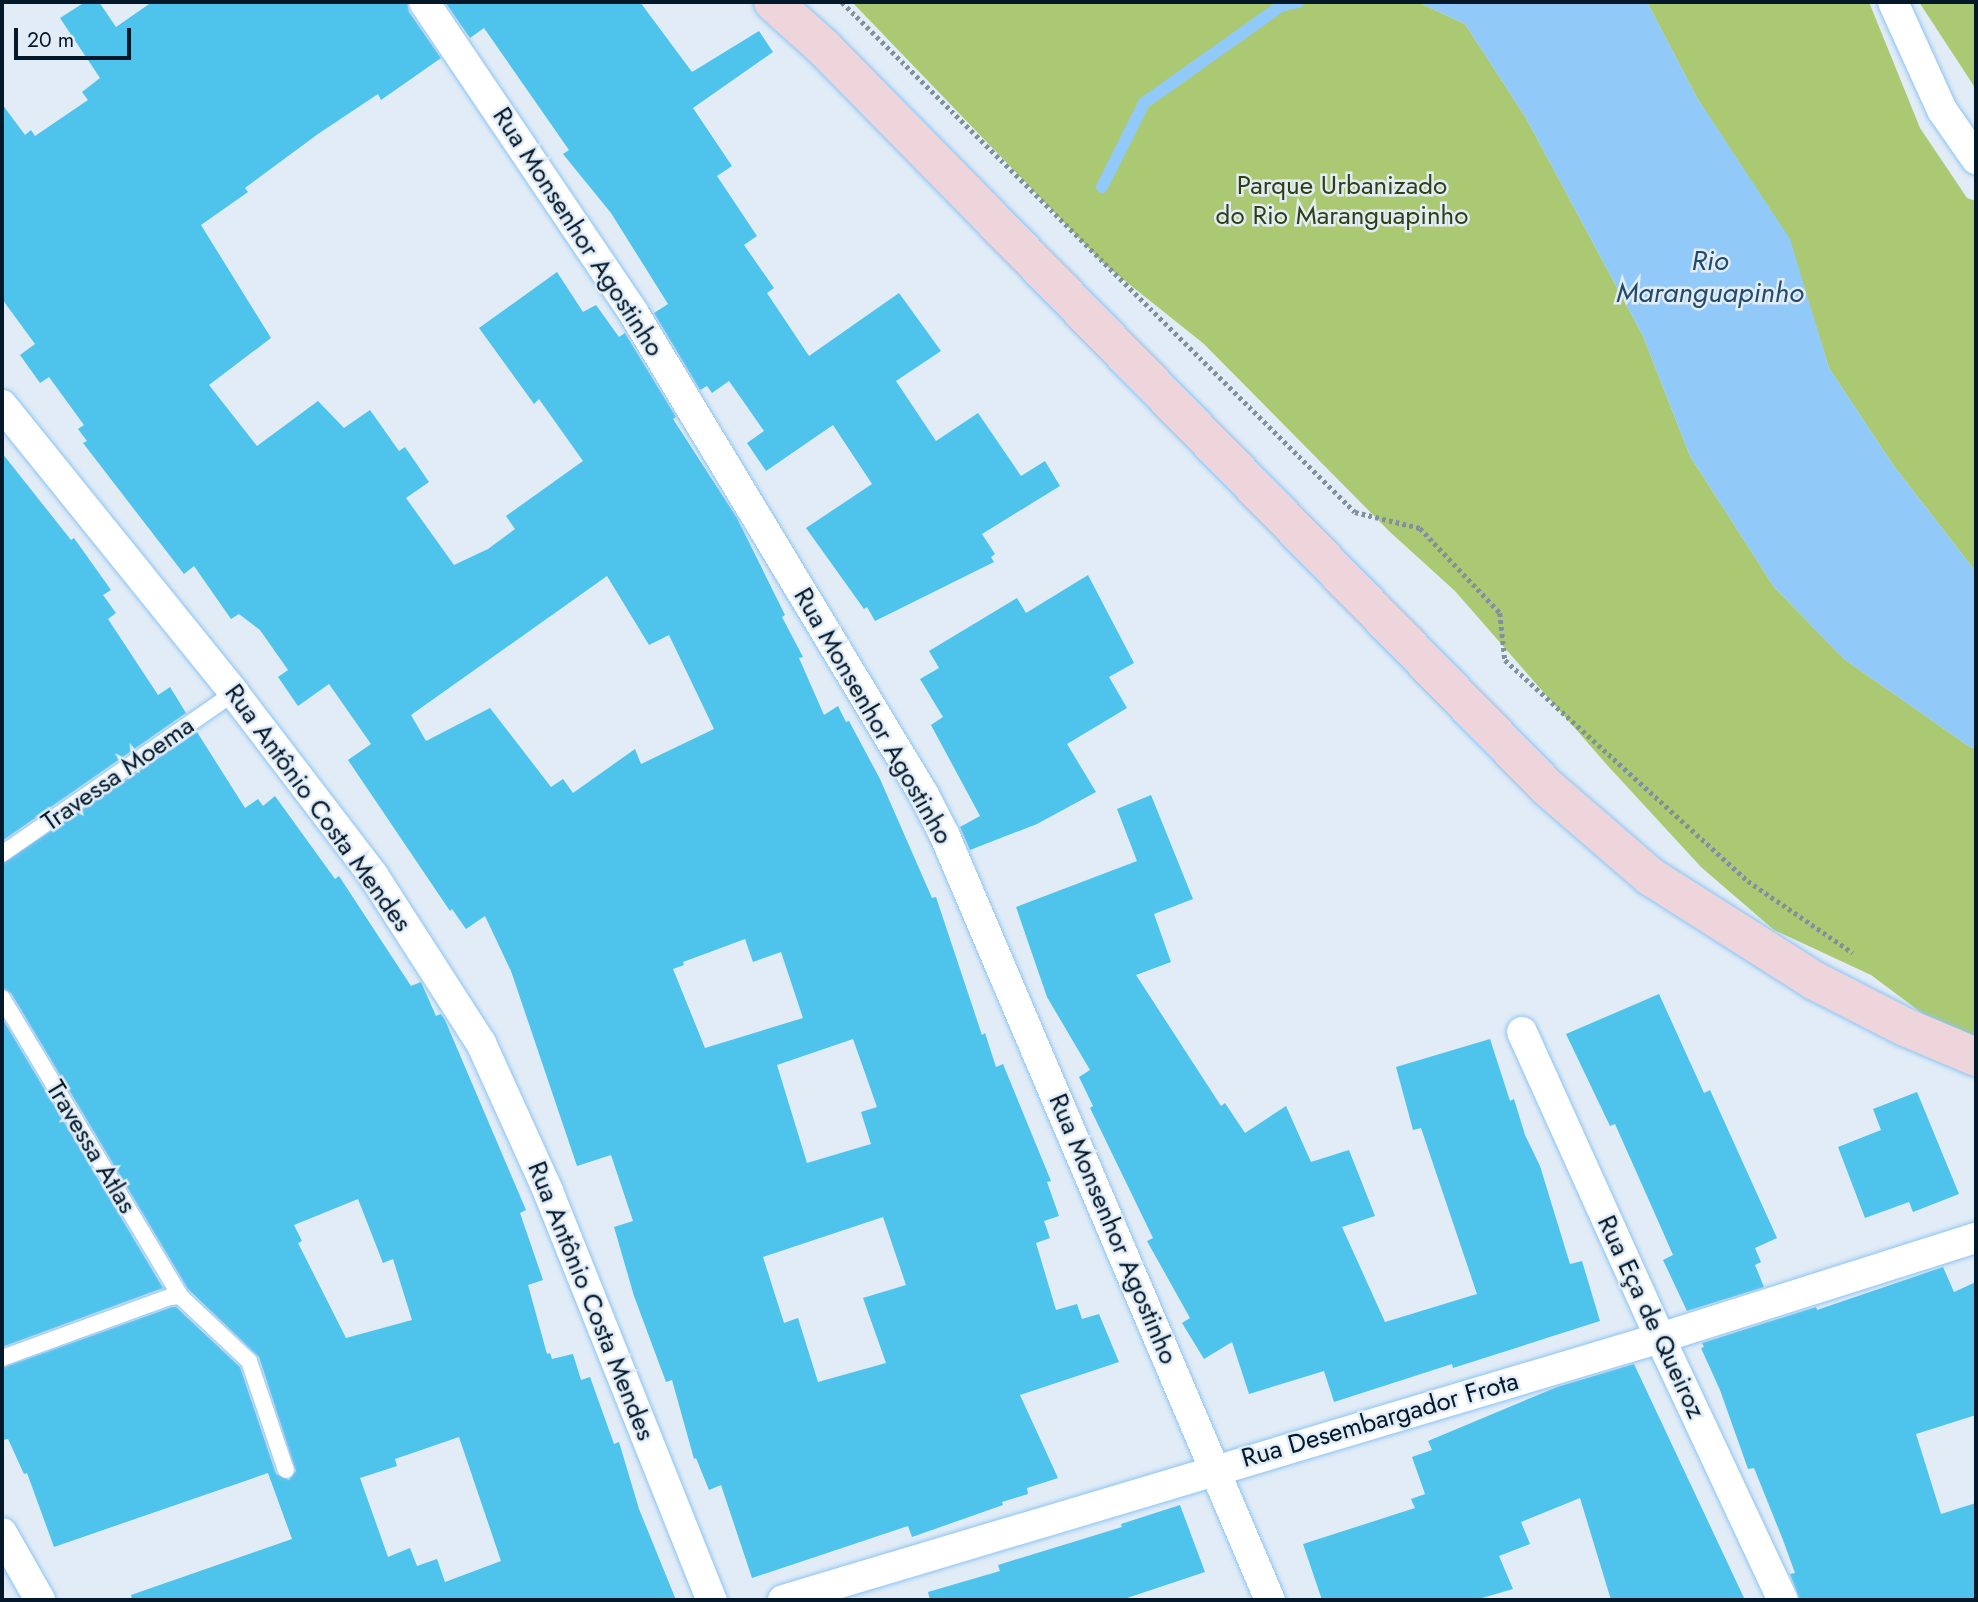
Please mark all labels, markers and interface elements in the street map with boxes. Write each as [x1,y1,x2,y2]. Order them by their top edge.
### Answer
scale bar [18,14,135,58]
text: 20 m [27,25,74,55]
street label: Rua Monsenhor Agostinho [486,102,670,362]
park label: Parque Urbanizado do Rio Maranguapinho [1216,170,1468,232]
water label: Rio Maranguapinho [1616,244,1804,310]
street label: Rua Monsenhor Agostinho [787,582,959,850]
street label: Rua Antônio Costa Mendes [218,678,418,938]
street label: Travessa Moema [36,710,200,838]
street label: Travessa Atlas [39,1075,143,1219]
street label: Rua Monsenhor Agostinho [1042,1089,1184,1369]
street label: Rua Antônio Costa Mendes [521,1157,661,1445]
street label: Rua Eça de Queiroz [1590,1211,1712,1423]
street label: Rua Desembargador Frota [1238,1366,1522,1474]

